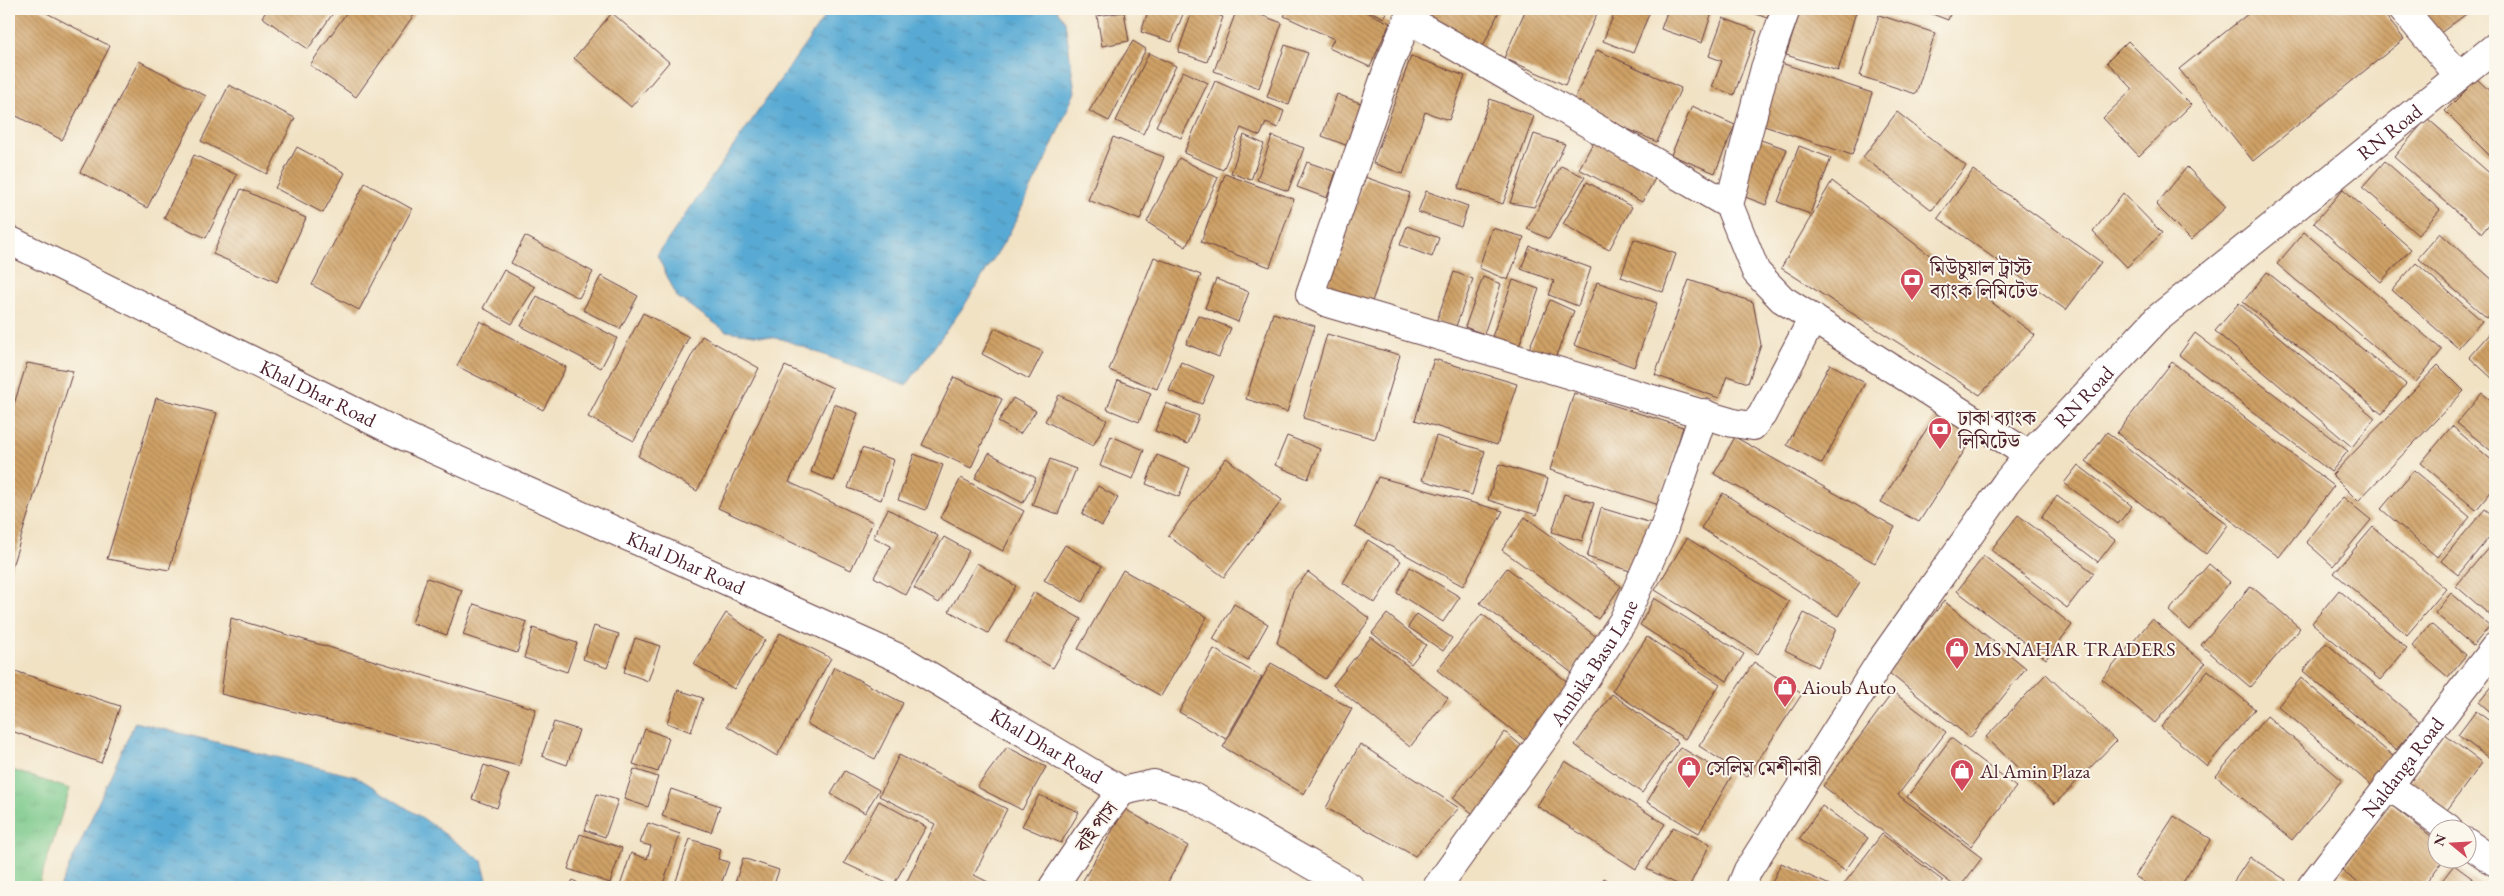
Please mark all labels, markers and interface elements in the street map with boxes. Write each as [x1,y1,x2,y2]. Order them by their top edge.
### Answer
street label: RN Road [2352,97,2428,166]
place label: মিউচুয়াল ট্রাস্ট ব্যাংক লিমিটেড [1929,255,2038,304]
bank icon: মিউচুয়াল ট্রাস্ট ব্যাংক লিমিটেড [1899,267,1925,301]
street label: Khal Dhar Road [256,354,381,434]
street label: RN Road [2048,359,2120,433]
place label: ঢাকা ব্যাংক লিমিটেড [1957,405,2037,454]
bank icon: ঢাকা ব্যাংক লিমিটেড [1927,416,1953,450]
street label: Khal Dhar Road [623,525,750,601]
street label: Ambika Basu Lane [1544,596,1644,732]
shop icon: MS NAHAR TRADERS [1944,636,1970,670]
place label: MS NAHAR TRADERS [1974,636,2176,662]
shop icon: Aioub Auto [1772,674,1798,708]
place label: Aioub Auto [1801,674,1896,700]
street label: Khal Dhar Road [985,702,1108,790]
street label: Naldanga Road [2356,711,2450,823]
shop icon: সেলিম মেশীনারী [1676,755,1702,789]
place label: সেলিম মেশীনারী [1706,755,1822,781]
shop icon: Al Amin Plaza [1949,758,1975,792]
place label: Al Amin Plaza [1979,758,2090,784]
street label: বাই পাস [1068,796,1124,858]
north arrow [2426,818,2476,868]
text: N [2429,831,2450,848]

